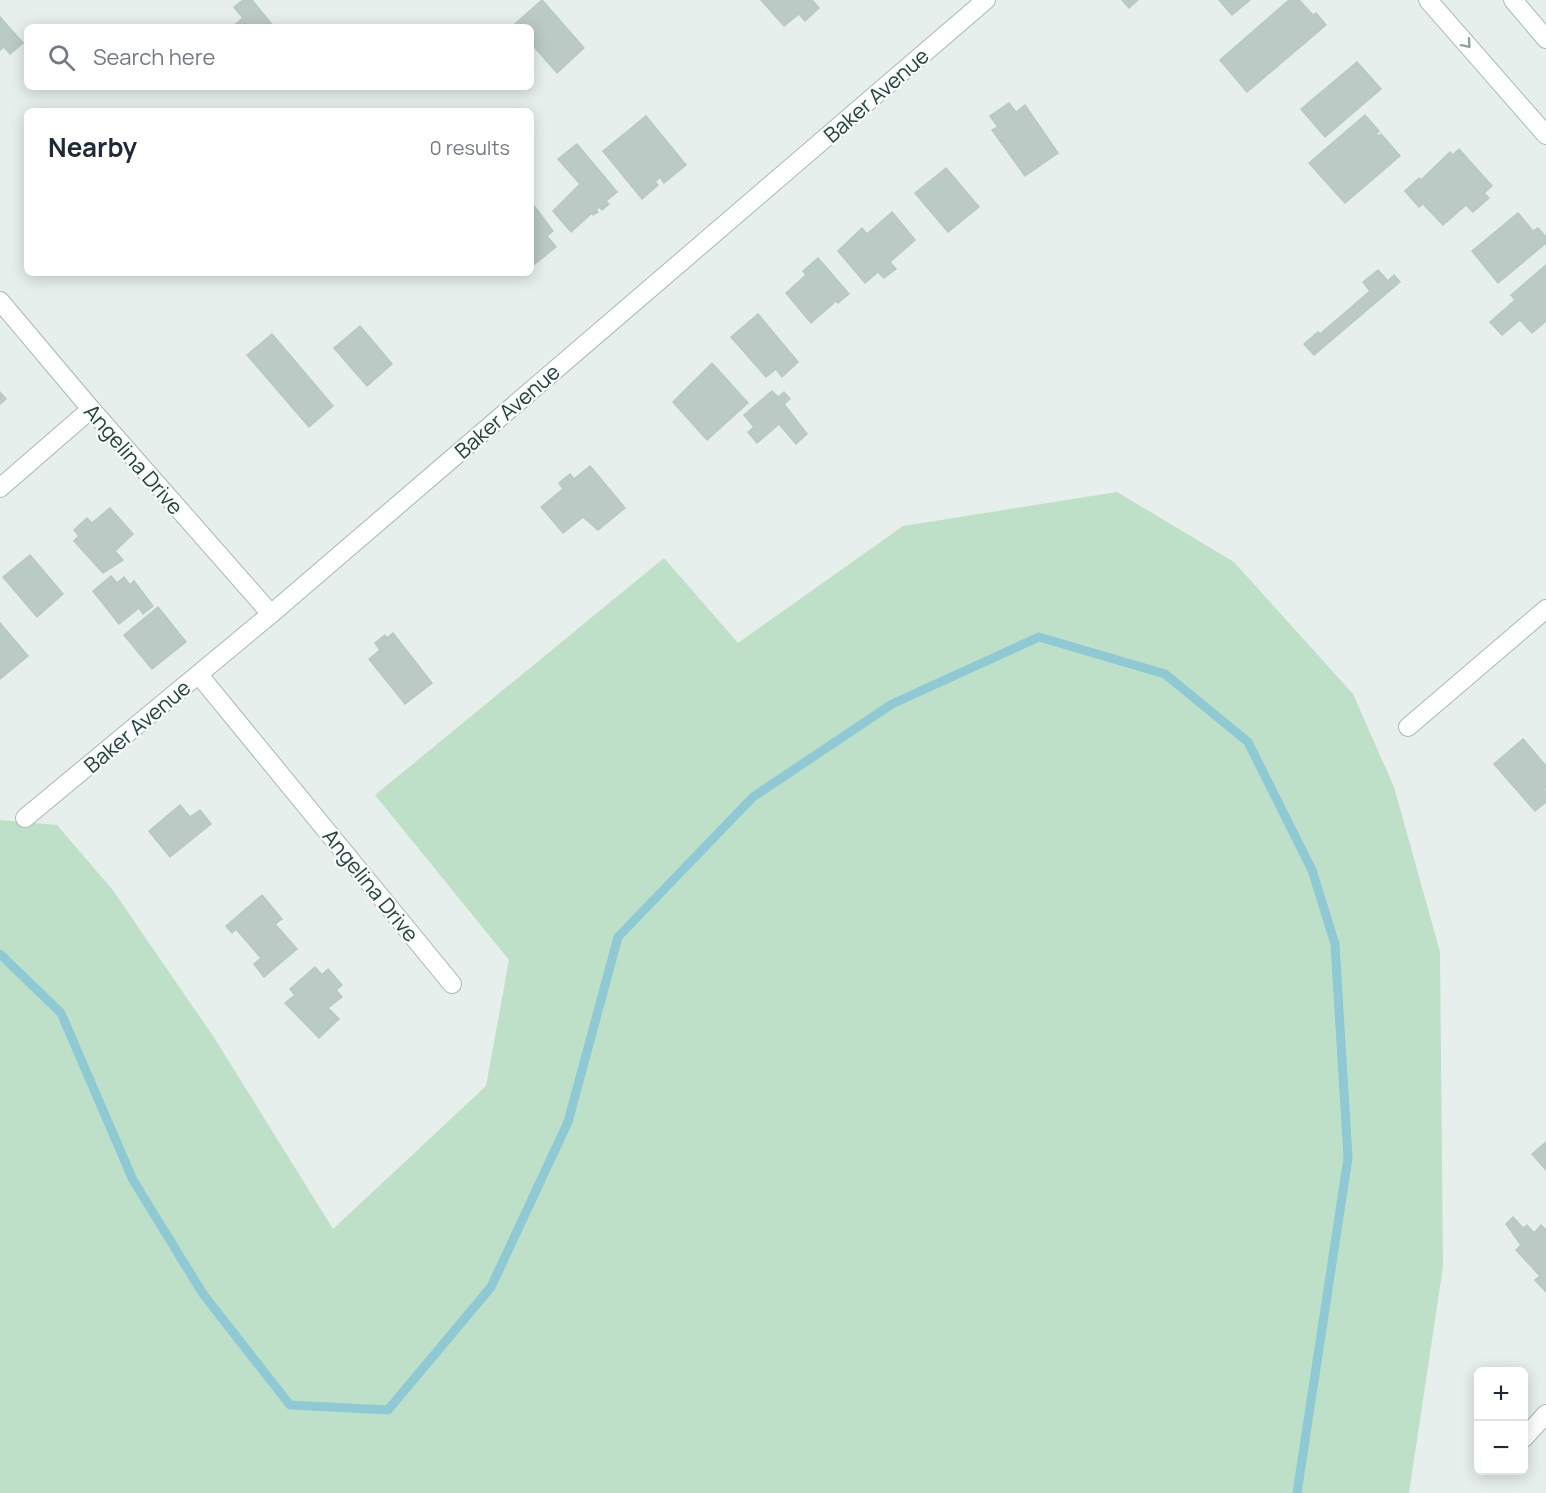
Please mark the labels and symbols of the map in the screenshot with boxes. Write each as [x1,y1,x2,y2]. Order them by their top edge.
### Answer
one-way arrow [1460,37,1471,48]
street label: Baker Avenue [817,42,935,148]
street label: Baker Avenue [448,358,566,464]
street label: Angelina Drive [78,398,190,520]
street label: Baker Avenue [78,673,196,779]
street label: Angelina Drive [317,823,425,947]

